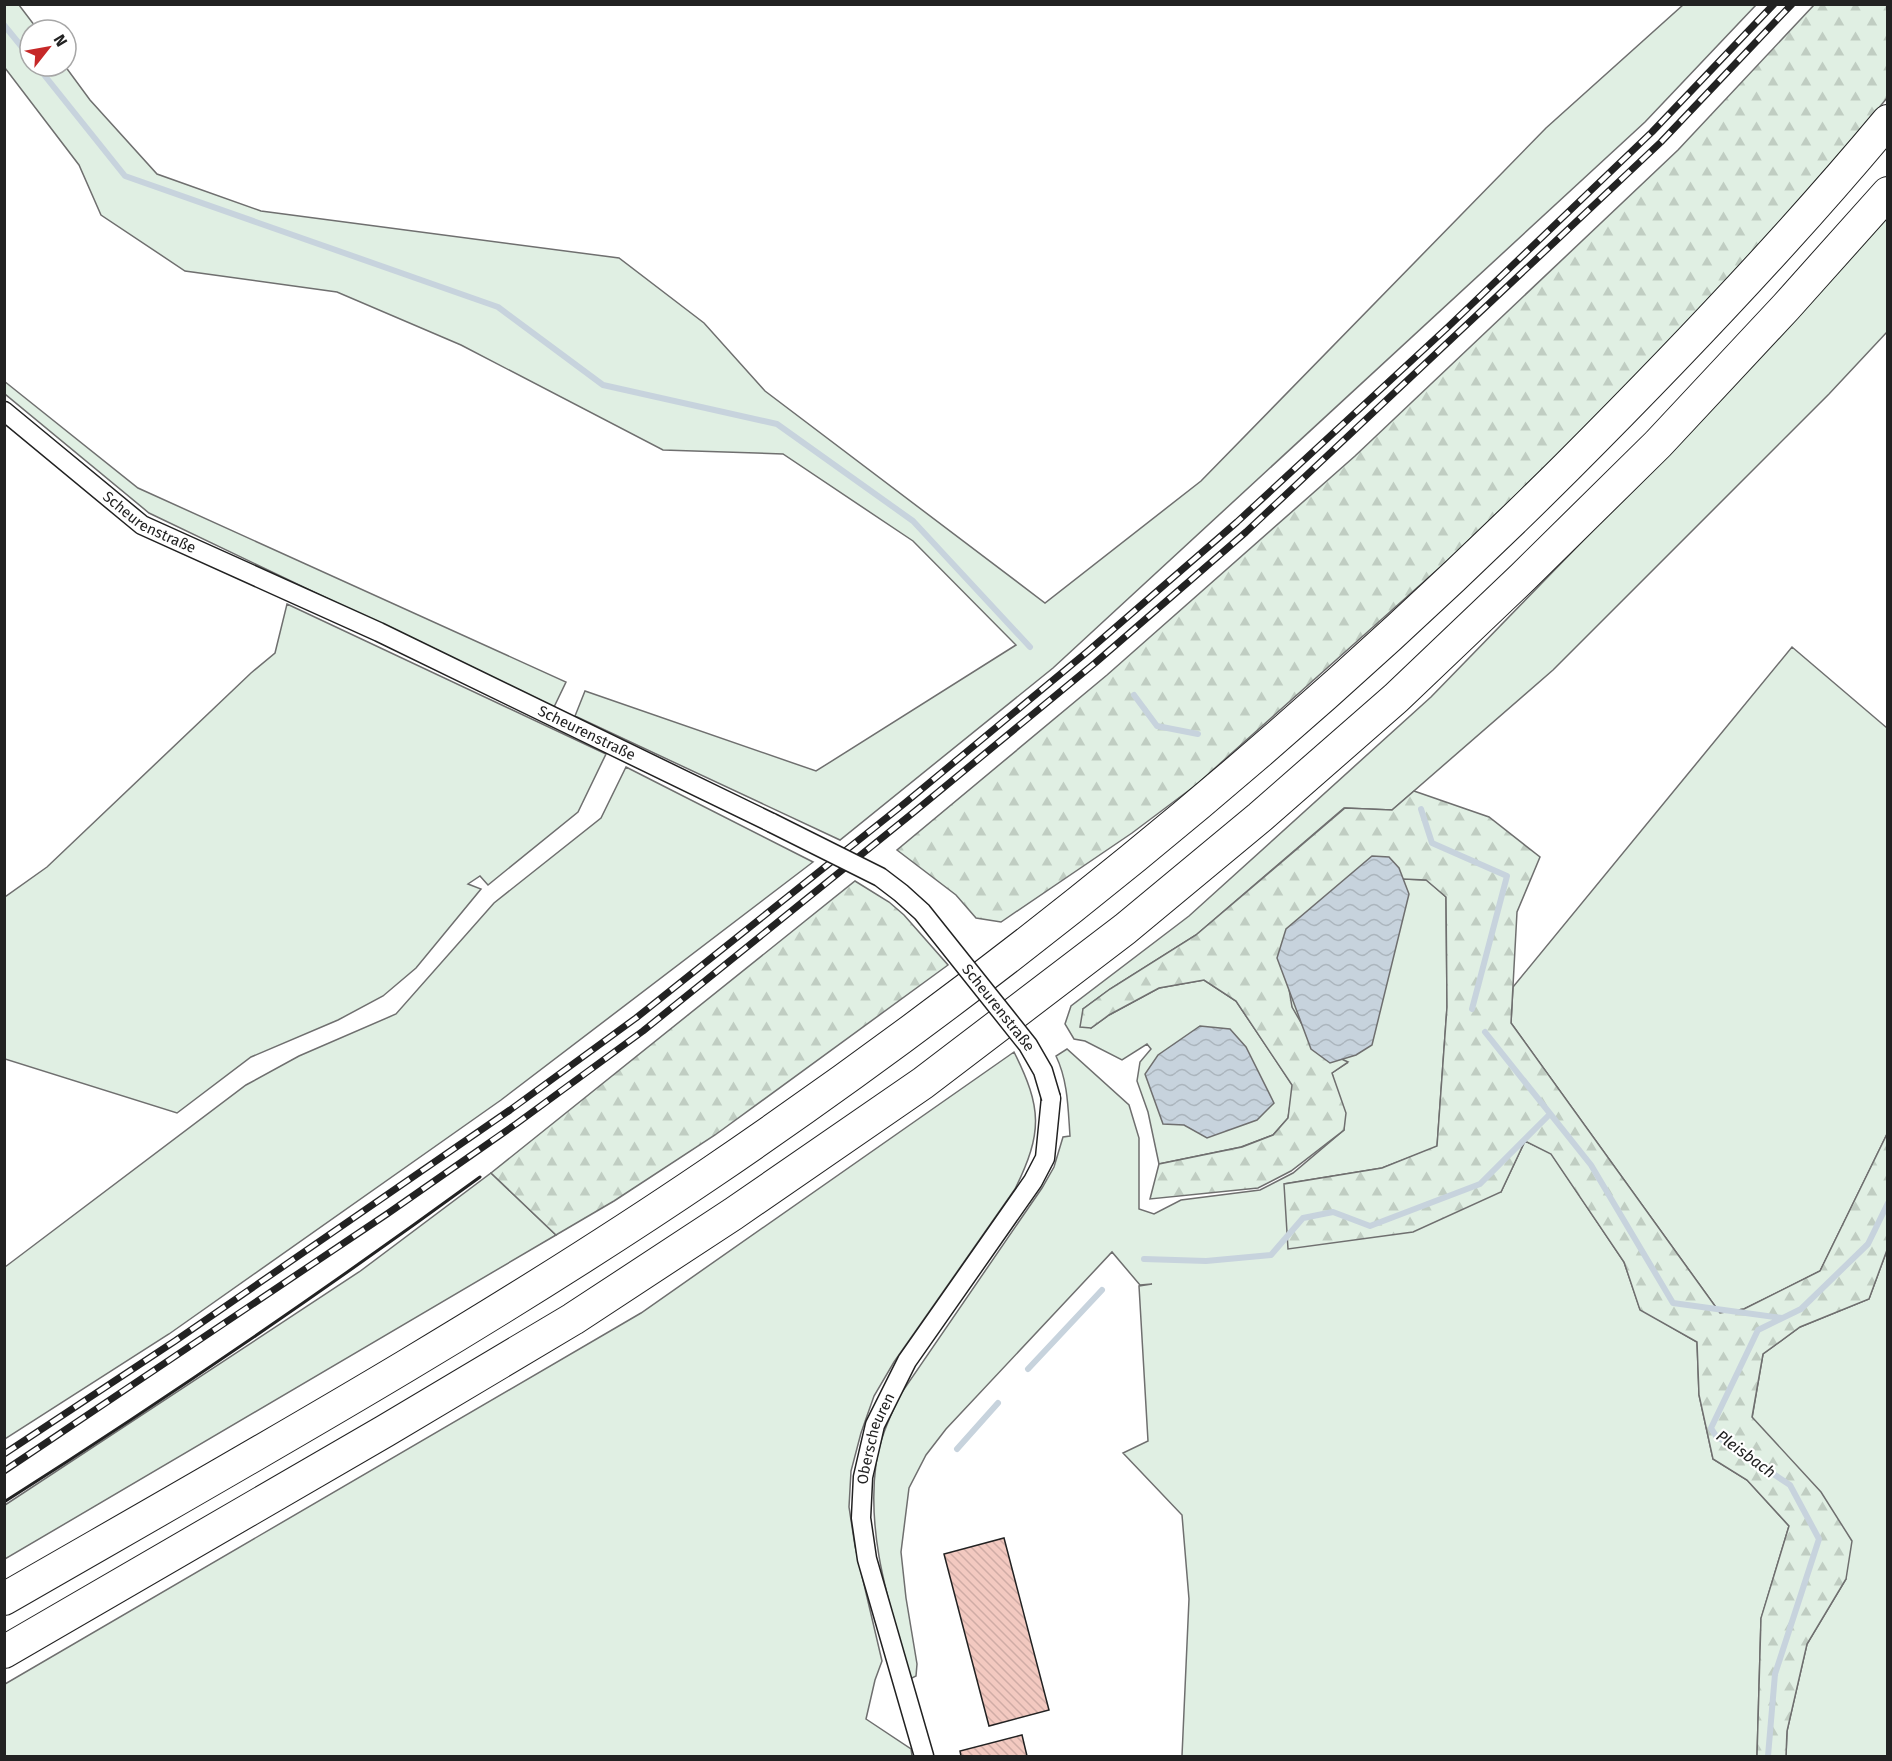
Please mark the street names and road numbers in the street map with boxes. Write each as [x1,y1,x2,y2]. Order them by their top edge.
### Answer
street label: Scheurenstraße [99,487,199,557]
street label: Scheurenstraße [535,702,639,764]
street label: Scheurenstraße [958,961,1039,1054]
street label: Oberscheuren [854,1390,899,1485]

